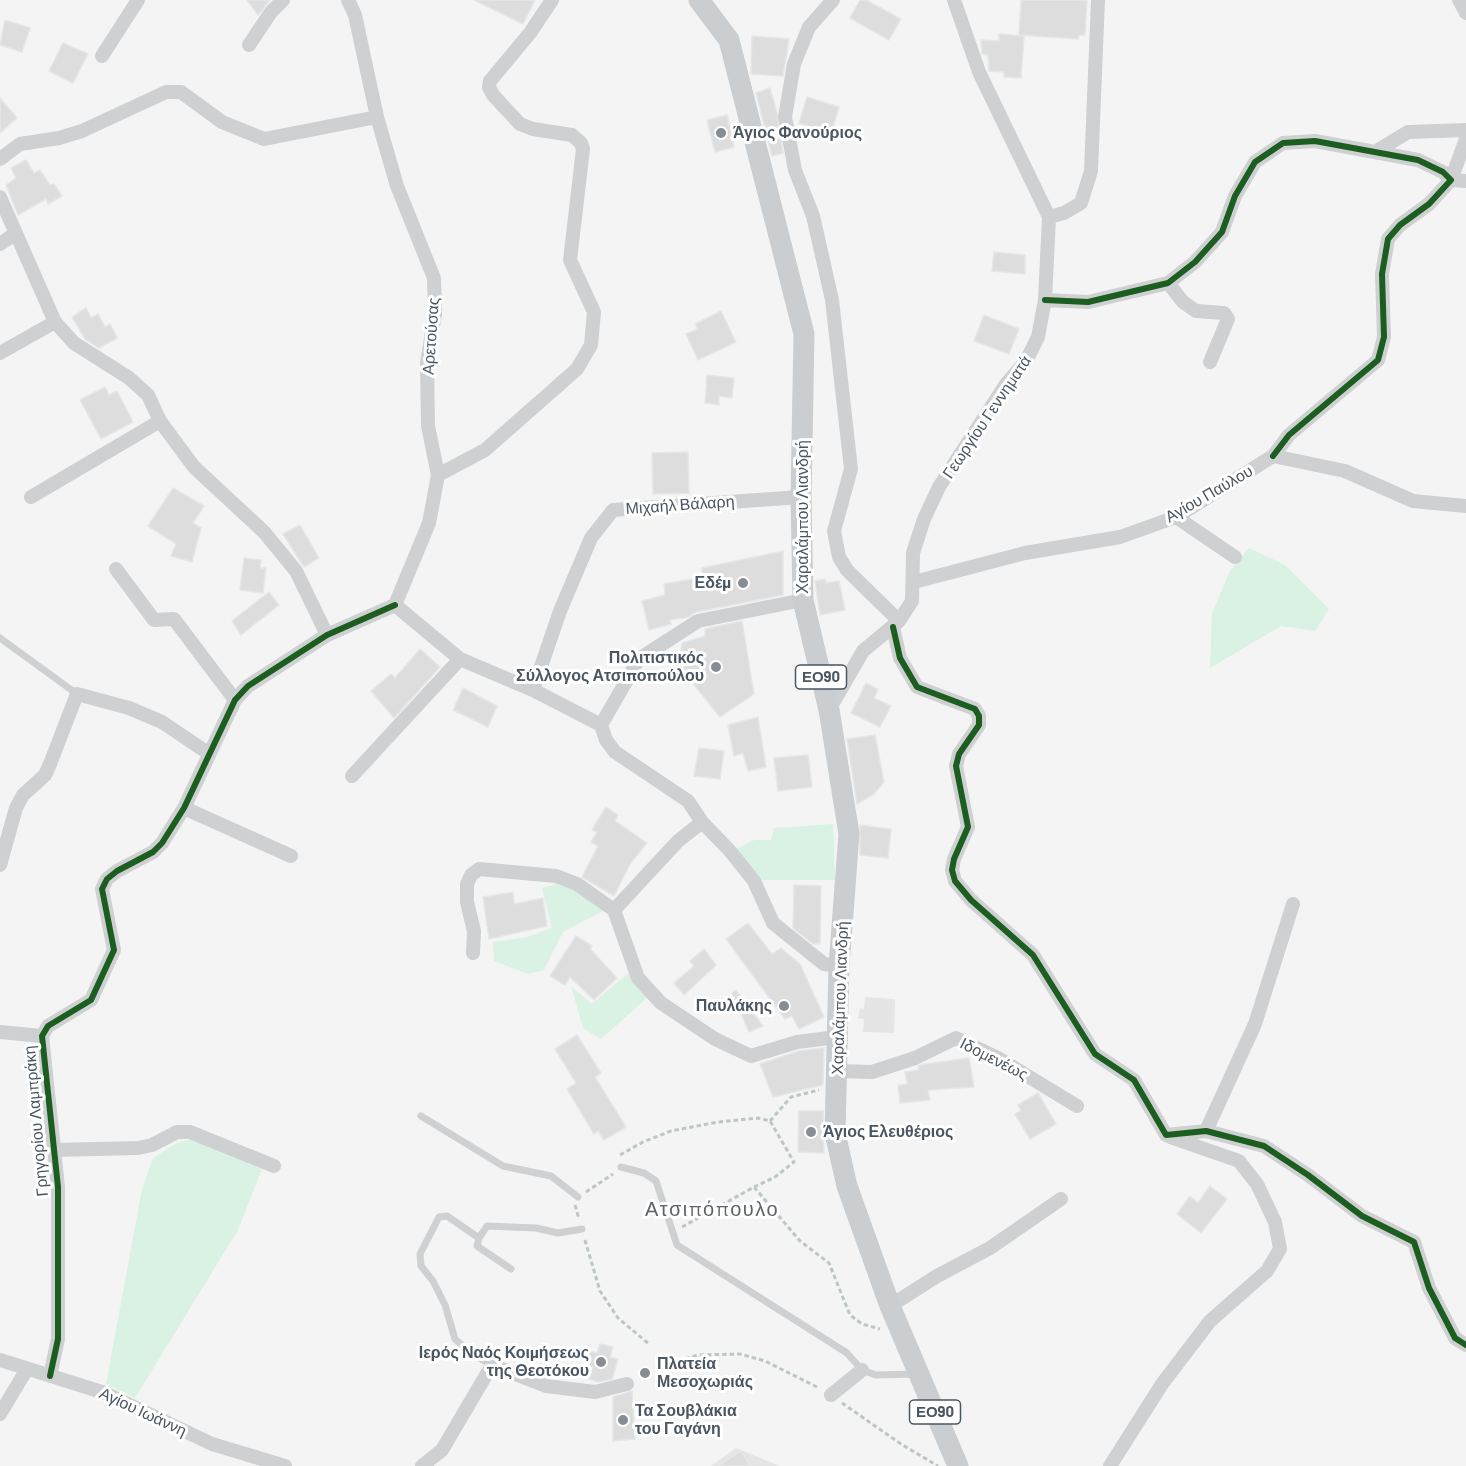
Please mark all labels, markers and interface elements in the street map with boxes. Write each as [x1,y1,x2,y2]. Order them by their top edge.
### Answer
place label: Άγιος Φανούριος [733,123,862,143]
marker: Άγιος Φανούριος [714,126,728,140]
street label: Αρετούσας [419,297,443,375]
street label: Γεωργίου Γεννηματά [939,352,1035,482]
street label: Χαραλάμπου Λιανδρή [793,440,813,594]
street label: Αγίου Παύλου [1162,461,1256,527]
street label: Μιχαήλ Βάλαρη [625,492,735,518]
place label: Εδέμ [695,573,731,593]
marker: Εδέμ [736,576,750,590]
place label: Πολιτιστικός Σύλλογος Ατσιποπούλου [516,648,704,686]
marker: Πολιτιστικός Σύλλογος Ατσιποπούλου [709,660,723,674]
road number: ΕΟ90 [796,665,846,689]
street label: Χαραλάμπου Λιανδρή [828,921,852,1075]
place label: Παυλάκης [696,996,772,1016]
marker: Παυλάκης [777,999,791,1013]
street label: Ιδομενέως [957,1034,1031,1084]
street label: Γρηγορίου Λαμπράκη [20,1045,52,1197]
place label: Άγιος Ελευθέριος [823,1122,953,1142]
marker: Άγιος Ελευθέριος [804,1125,818,1139]
district label: Ατσιπόπουλο [645,1197,779,1221]
place label: Ιερός Ναός Κοιμήσεως της Θεοτόκου [419,1343,589,1381]
place label: Πλατεία Μεσοχωριάς [657,1354,753,1392]
marker: Ιερός Ναός Κοιμήσεως της Θεοτόκου [594,1355,608,1369]
marker: Πλατεία Μεσοχωριάς [638,1366,652,1380]
street label: Αγίου Ιωάννη [96,1383,190,1441]
road number: ΕΟ90 [910,1400,960,1424]
place label: Τα Σουβλάκια του Γαγάνη [635,1401,737,1439]
marker: Τα Σουβλάκια του Γαγάνη [616,1413,630,1427]

